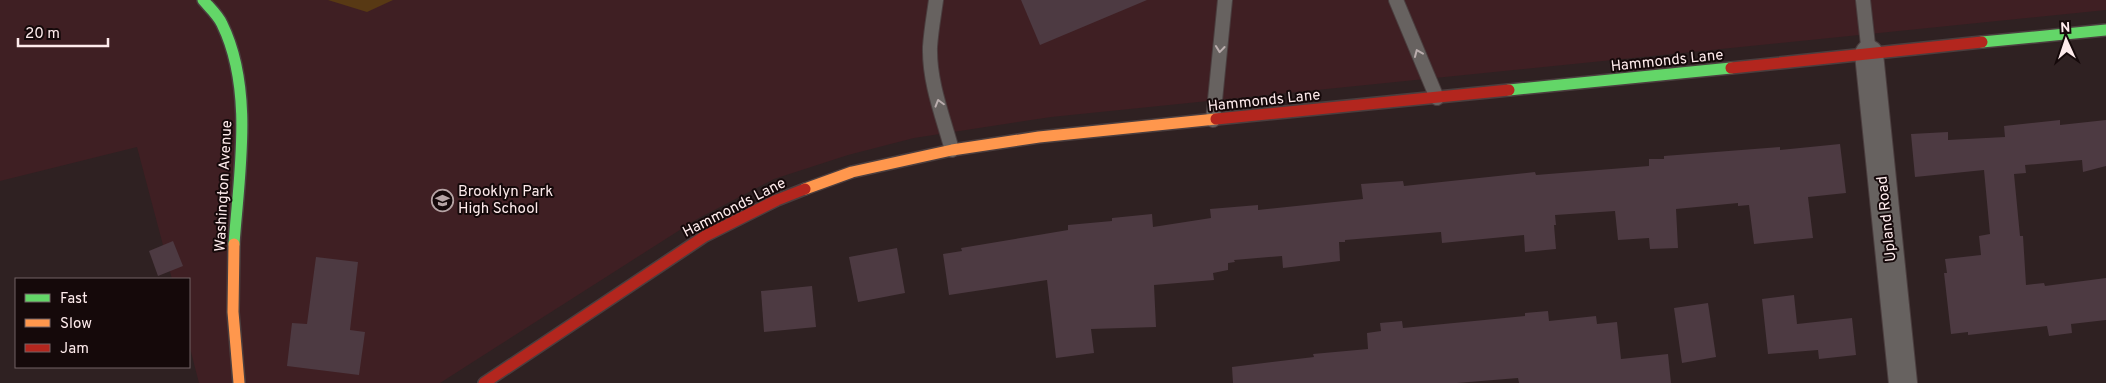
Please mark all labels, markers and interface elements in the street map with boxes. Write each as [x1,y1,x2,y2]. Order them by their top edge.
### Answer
scale bar [18,15,108,47]
north arrow [2041,15,2091,65]
text: N [2060,20,2071,37]
text: 20 m [25,25,60,44]
one-way arrow [1215,45,1226,53]
street label: Hammonds Lane [1610,46,1724,77]
one-way arrow [1414,49,1425,58]
street label: Hammonds Lane [1207,86,1321,117]
one-way arrow [934,100,944,108]
street label: Washington Avenue [212,120,237,252]
street label: Hammonds Lane [680,174,789,242]
street label: Upland Road [1874,175,1901,263]
place label: Brooklyn Park High School [458,183,553,219]
school or university icon: Brooklyn Park High School [430,188,454,212]
legend [15,278,190,368]
text: Fast [60,290,88,309]
text: Slow [60,315,92,334]
text: Jam [60,340,89,359]

